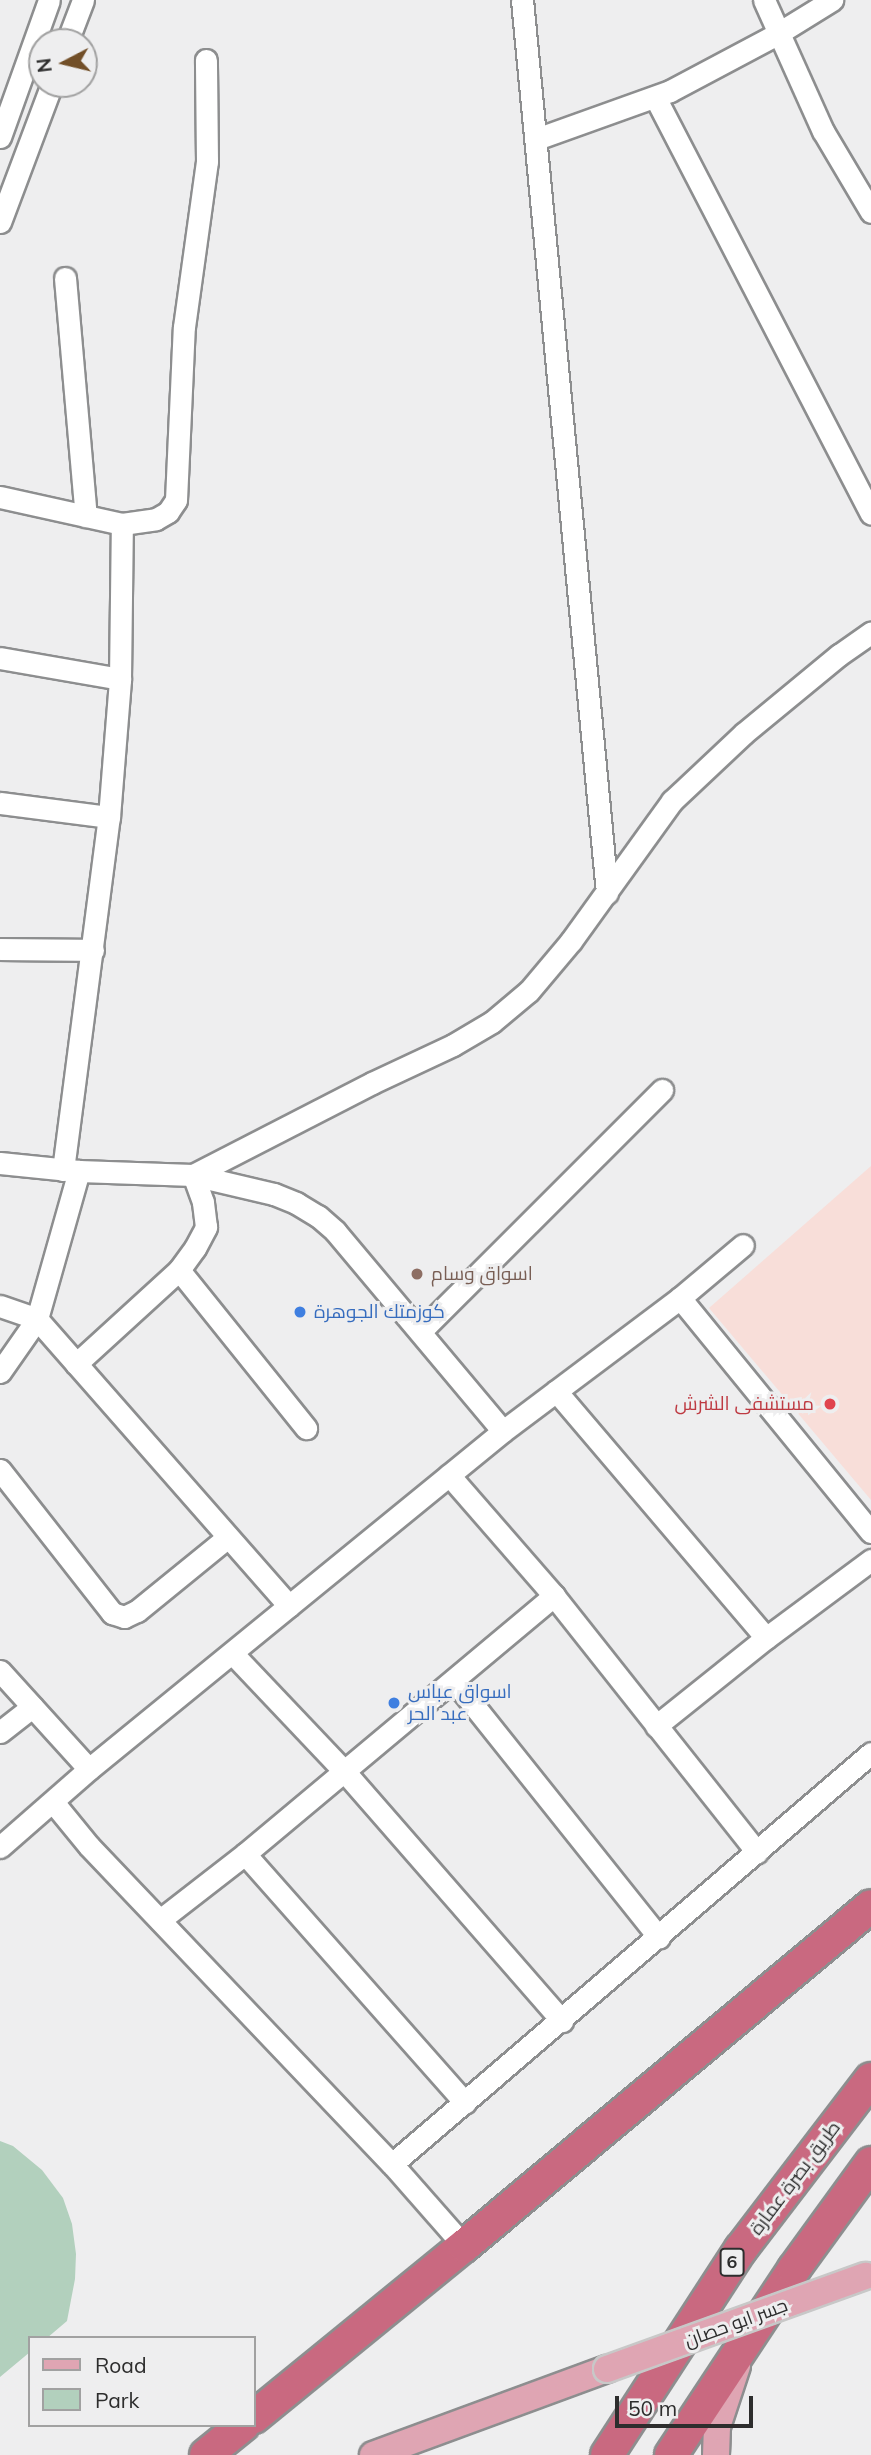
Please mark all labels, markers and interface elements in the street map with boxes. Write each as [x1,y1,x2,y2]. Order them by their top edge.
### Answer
north arrow [28,28,98,98]
text: N [31,57,57,74]
place label: اسواق وسام [431,1263,533,1285]
marker: اسواق وسام [409,1266,425,1282]
place label: كوزمتك الجوهرة [314,1301,445,1323]
marker: كوزمتك الجوهرة [292,1304,308,1320]
place label: مستشفى الشرش [675,1393,814,1415]
marker: مستشفى الشرش [820,1394,840,1414]
place label: اسواق عباس عبد الحر [408,1681,512,1725]
marker: اسواق عباس عبد الحر [386,1695,402,1711]
street label: طريق بصرة عمارة [745,2117,845,2239]
road number: 6 [718,2248,746,2276]
street label: جسر ابو حصان [681,2294,791,2352]
legend [28,2336,256,2427]
text: Road [95,2352,146,2378]
scale bar [619,2382,757,2426]
text: Park [95,2387,139,2413]
text: 50 m [628,2395,677,2421]

